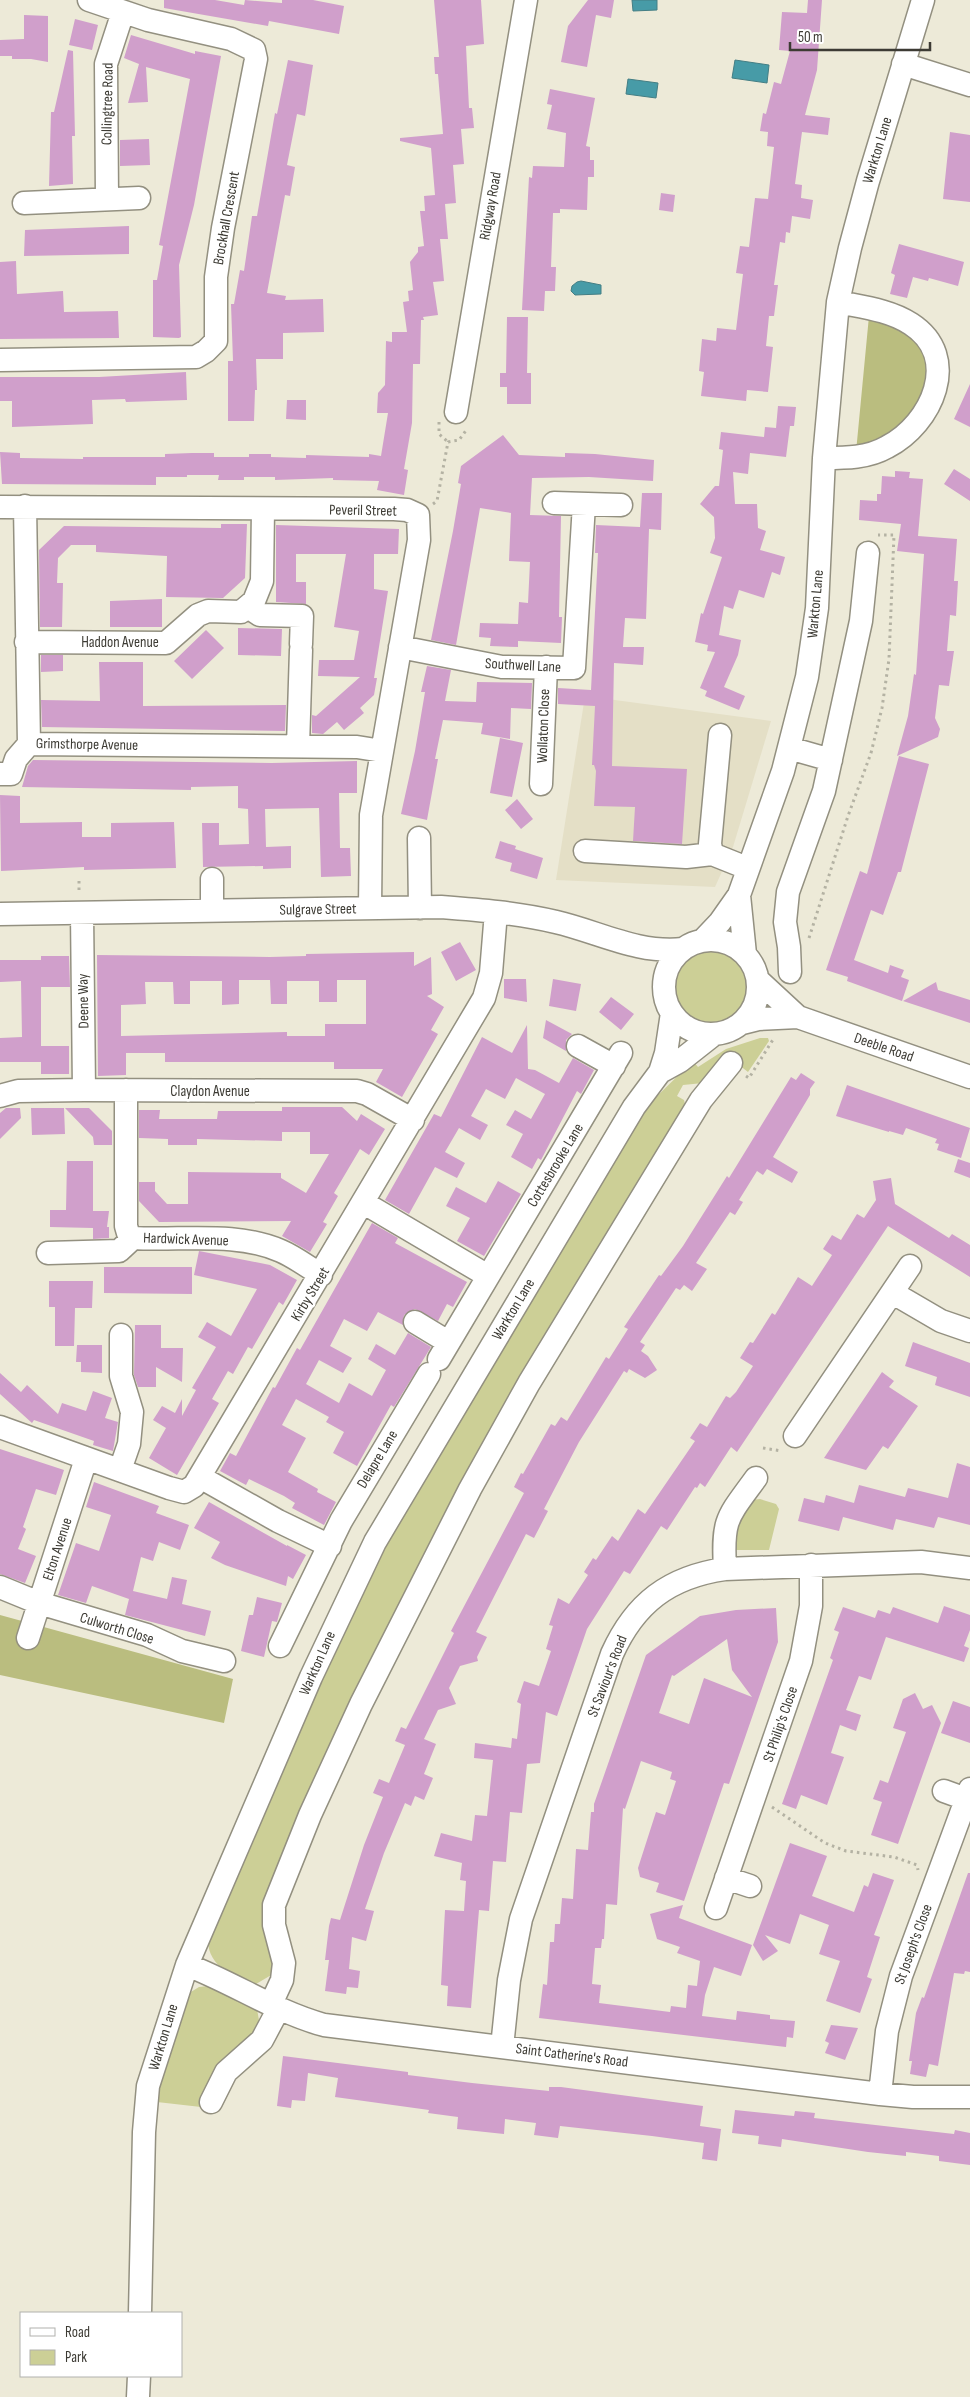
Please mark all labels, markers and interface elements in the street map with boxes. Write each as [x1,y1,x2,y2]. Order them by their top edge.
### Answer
scale bar [790,20,930,52]
text: 50 m [798,28,823,47]
street label: Collingtree Road [97,63,118,145]
street label: Warkton Lane [858,115,897,186]
street label: Brockhall Crescent [209,169,244,266]
street label: Ridgway Road [475,171,506,242]
street label: Peveril Street [329,500,398,521]
street label: Warkton Lane [803,569,828,639]
street label: Haddon Avenue [81,633,159,652]
street label: Southwell Lane [485,654,561,677]
street label: Wollaton Close [533,689,554,763]
street label: Grimsthorpe Avenue [36,734,138,755]
street label: Sulgrave Street [279,899,357,920]
street label: Deene Way [74,973,93,1029]
street label: Deeble Road [851,1028,916,1067]
street label: Claydon Avenue [170,1082,250,1101]
street label: Cottesbrooke Lane [523,1120,588,1211]
street label: Hardwick Avenue [143,1229,229,1250]
street label: Kirby Street [287,1263,334,1325]
street label: Warkton Lane [488,1275,539,1343]
street label: Delapre Lane [353,1427,402,1492]
street label: Elton Avenue [38,1515,77,1583]
street label: Culworth Close [78,1608,156,1649]
street label: Warkton Lane [295,1628,340,1698]
street label: St Saviour's Road [583,1633,632,1720]
street label: St Philip's Close [759,1684,802,1765]
street label: St Joseph's Close [890,1901,937,1987]
street label: Warkton Lane [144,2002,183,2073]
street label: Saint Catherine's Road [515,2039,629,2072]
legend [20,2312,182,2377]
text: Road [65,2323,90,2342]
text: Park [65,2348,87,2367]

